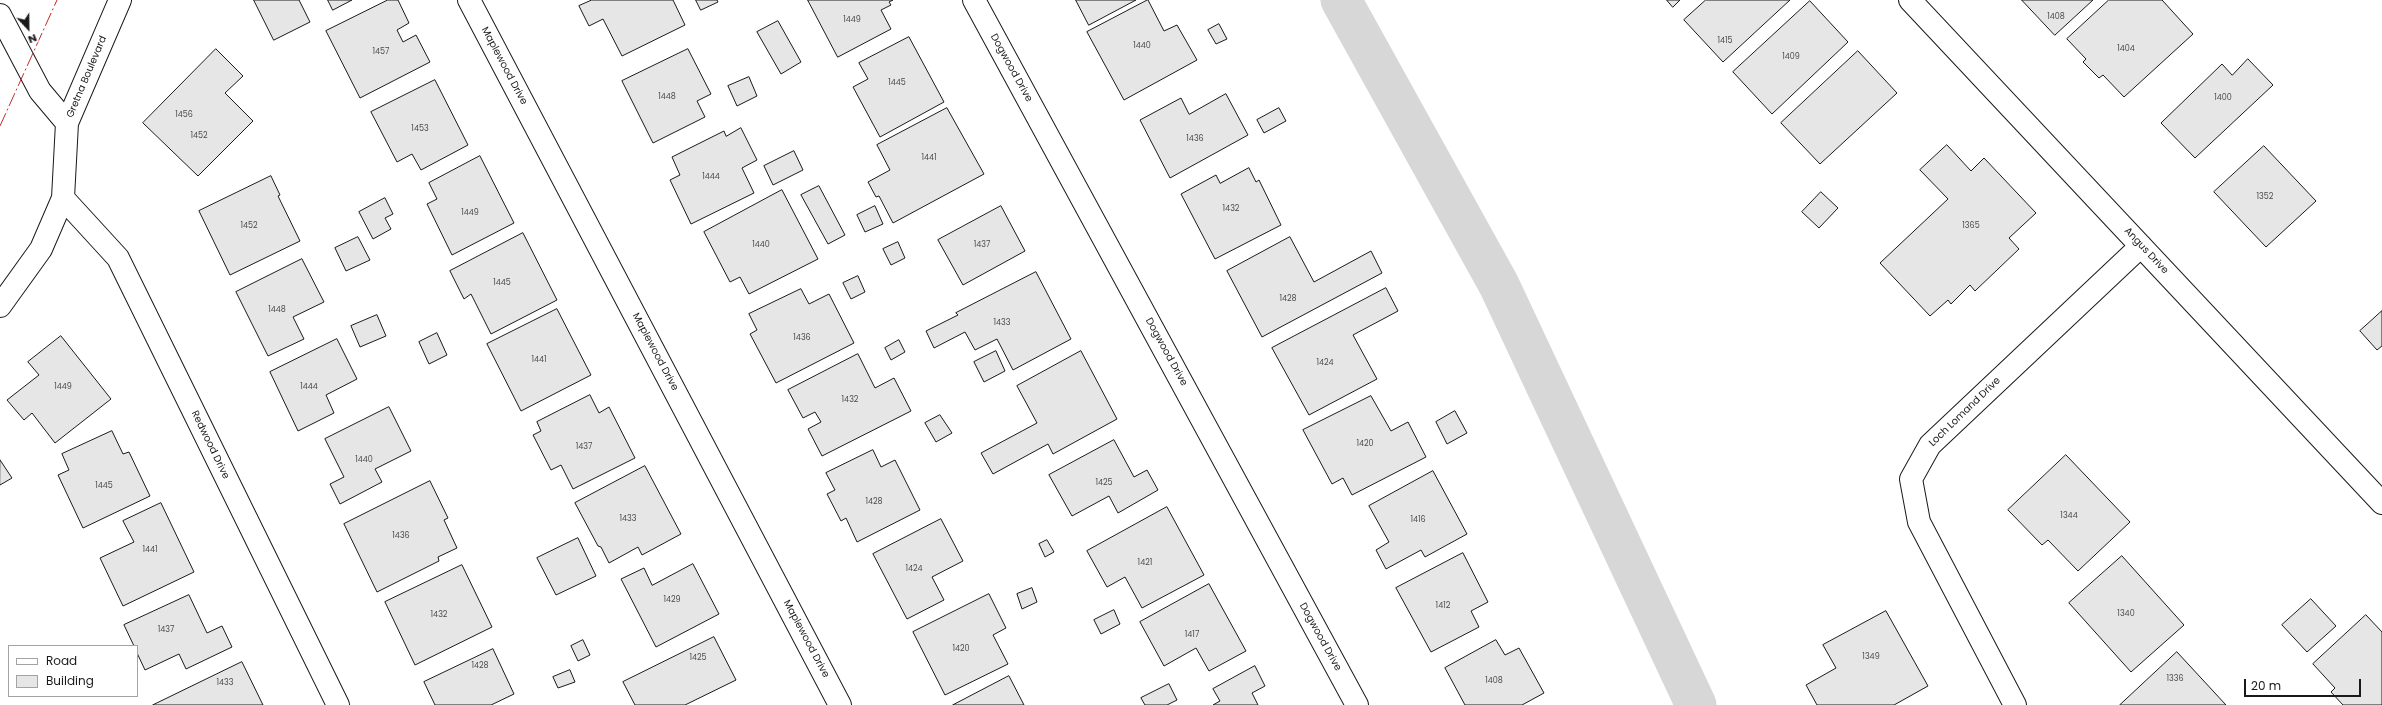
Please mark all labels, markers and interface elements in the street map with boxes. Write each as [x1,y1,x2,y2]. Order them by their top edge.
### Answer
north arrow [8,8,48,48]
house number: 1408 [2047,12,2065,22]
house number: 1449 [843,15,861,25]
street label: Maplewood Drive [478,25,530,107]
text: N [26,30,39,48]
street label: Dogwood Drive [987,32,1035,104]
street label: Gretna Boulevard [64,34,110,120]
house number: 1415 [1717,36,1733,46]
house number: 1440 [1133,41,1151,51]
house number: 1404 [2117,44,2135,54]
house number: 1457 [373,47,389,57]
house number: 1409 [1782,52,1800,62]
house number: 1445 [888,78,906,88]
house number: 1448 [658,92,676,102]
house number: 1400 [2214,93,2232,103]
house number: 1456 [175,110,193,120]
house number: 1453 [411,124,429,134]
house number: 1452 [190,131,208,141]
house number: 1436 [1186,134,1204,144]
house number: 1441 [921,153,937,163]
house number: 1444 [702,172,720,182]
house number: 1352 [2257,192,2273,202]
house number: 1432 [1223,204,1239,214]
house number: 1449 [461,208,479,218]
house number: 1452 [240,221,258,231]
house number: 1365 [1962,221,1980,231]
street label: Angus Drive [2121,225,2171,277]
house number: 1440 [752,240,770,250]
house number: 1437 [974,240,990,250]
house number: 1445 [493,278,511,288]
house number: 1428 [1279,294,1297,304]
house number: 1448 [268,305,286,315]
street label: Maplewood Drive [629,311,681,393]
street label: Dogwood Drive [1142,316,1190,388]
house number: 1433 [993,318,1011,328]
house number: 1436 [793,333,811,343]
house number: 1441 [531,355,547,365]
house number: 1424 [1316,358,1334,368]
street label: Loch Lomand Drive [1927,375,2003,449]
house number: 1449 [54,382,72,392]
house number: 1444 [300,382,318,392]
house number: 1432 [842,395,858,405]
street label: Redwood Drive [188,409,232,481]
house number: 1420 [1356,439,1374,449]
house number: 1437 [576,442,592,452]
house number: 1440 [355,455,373,465]
house number: 1425 [1095,478,1113,488]
house number: 1445 [95,481,113,491]
house number: 1428 [865,497,883,507]
house number: 1344 [2060,511,2078,521]
house number: 1433 [619,514,637,524]
house number: 1416 [1410,515,1426,525]
house number: 1436 [392,531,410,541]
house number: 1441 [142,545,158,555]
house number: 1421 [1138,558,1152,568]
house number: 1424 [905,564,923,574]
house number: 1429 [663,595,681,605]
street label: Maplewood Drive [780,598,832,680]
street label: Dogwood Drive [1296,601,1344,673]
house number: 1412 [1436,601,1450,611]
house number: 1340 [2117,609,2135,619]
house number: 1432 [431,610,447,620]
house number: 1437 [158,625,174,635]
house number: 1417 [1185,630,1199,640]
house number: 1420 [952,644,970,654]
legend [8,645,138,697]
text: Road [46,652,77,669]
house number: 1349 [1862,652,1880,662]
house number: 1425 [689,653,707,663]
house number: 1428 [471,661,489,671]
scale bar [2246,671,2363,697]
text: Building [46,672,94,689]
house number: 1336 [2166,674,2184,684]
house number: 1408 [1485,676,1503,686]
text: 20 m [2251,677,2281,694]
house number: 1433 [216,678,234,688]

